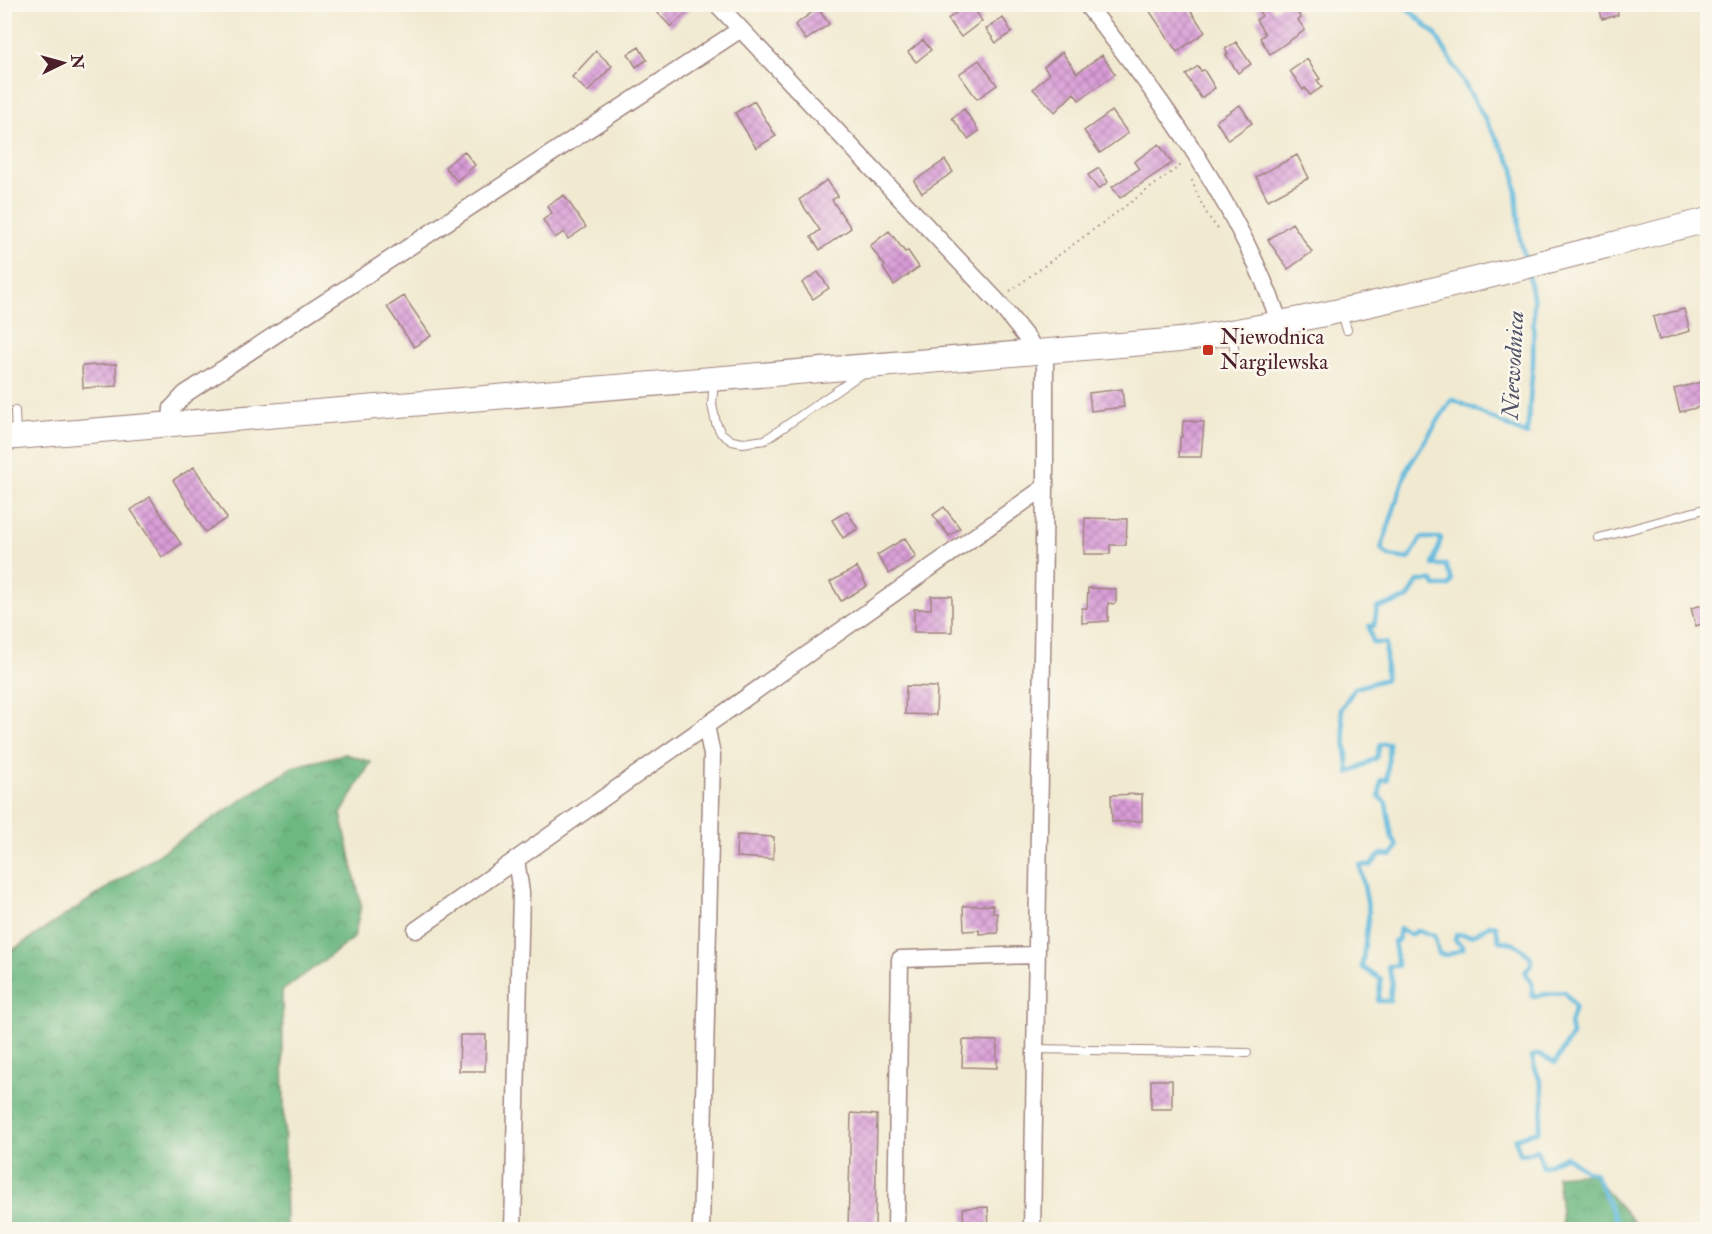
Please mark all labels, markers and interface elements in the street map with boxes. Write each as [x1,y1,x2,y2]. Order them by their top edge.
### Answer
north arrow [33,33,93,93]
text: N [66,53,88,70]
water label: Niewodnica [1495,310,1531,422]
place label: Niewodnica Nargilewska [1220,323,1329,376]
marker: Niewodnica Nargilewska [1201,343,1215,357]

